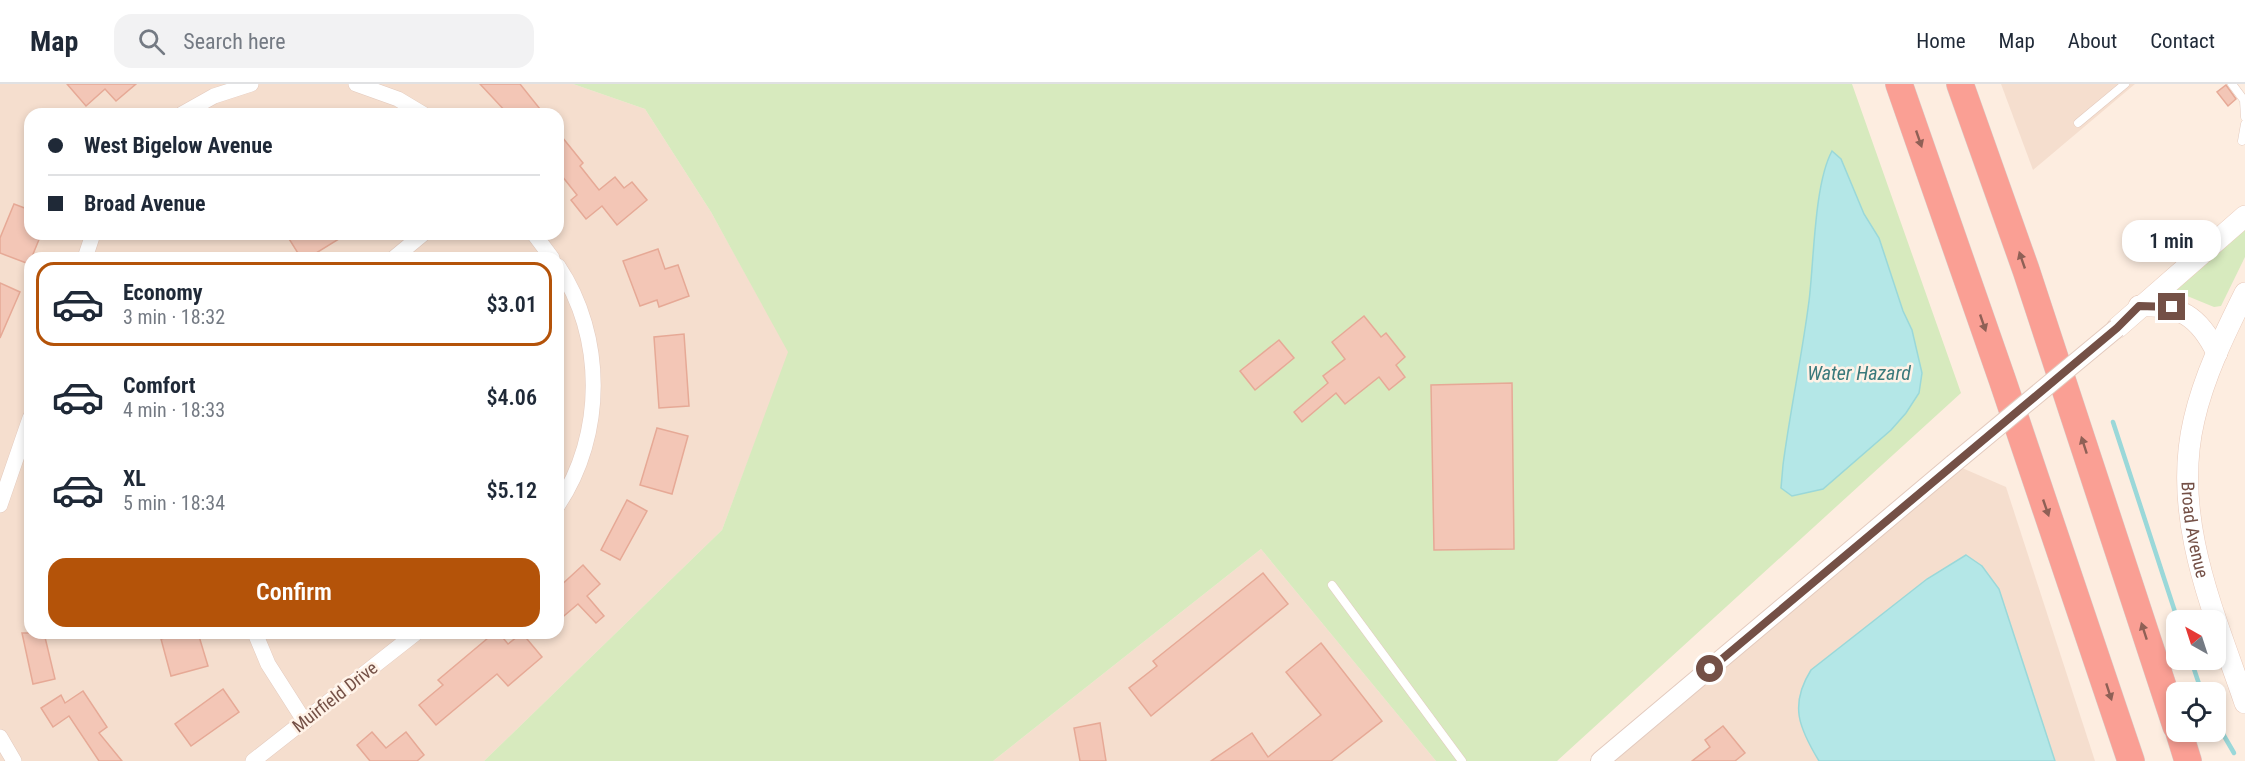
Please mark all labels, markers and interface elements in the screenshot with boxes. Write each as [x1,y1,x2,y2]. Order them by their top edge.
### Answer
search box [114,14,534,68]
text: Map [30,25,78,58]
icon: search [135,25,168,58]
text: Search here [183,29,286,54]
text: Home [1916,29,1966,53]
text: Map [1999,29,2035,53]
text: About [2068,29,2117,53]
text: Contact [2150,29,2215,53]
one-way arrow [1914,130,1924,148]
text: West Bigelow Avenue [84,133,273,158]
text: Broad Avenue [84,191,206,216]
callout: 1 min [2122,220,2222,262]
text: 1 min [2149,229,2194,253]
one-way arrow [2017,251,2027,269]
icon: car [51,277,105,331]
text: Economy [123,280,203,305]
text: $3.01 [486,292,537,317]
route end [2158,293,2185,320]
text: 3 min · 18:32 [123,305,225,329]
one-way arrow [1979,314,1988,332]
water label: Water Hazard [1807,361,1911,385]
icon: car [51,370,105,424]
text: Comfort [123,373,196,398]
text: $4.06 [486,385,537,410]
text: 4 min · 18:33 [123,398,225,422]
one-way arrow [2078,436,2088,454]
icon: car [51,463,105,517]
text: XL [123,466,146,491]
text: $5.12 [486,478,537,503]
street label: Broad Avenue [2177,481,2213,580]
text: 5 min · 18:34 [123,491,225,515]
one-way arrow [2042,499,2051,517]
button: Confirm [48,558,540,627]
north arrow [2166,610,2226,670]
map controls [2166,610,2226,742]
one-way arrow [2139,622,2149,640]
route start [1696,655,1723,682]
street label: Muirfield Drive [288,657,381,736]
button: locate [2166,682,2226,742]
one-way arrow [2104,683,2114,701]

